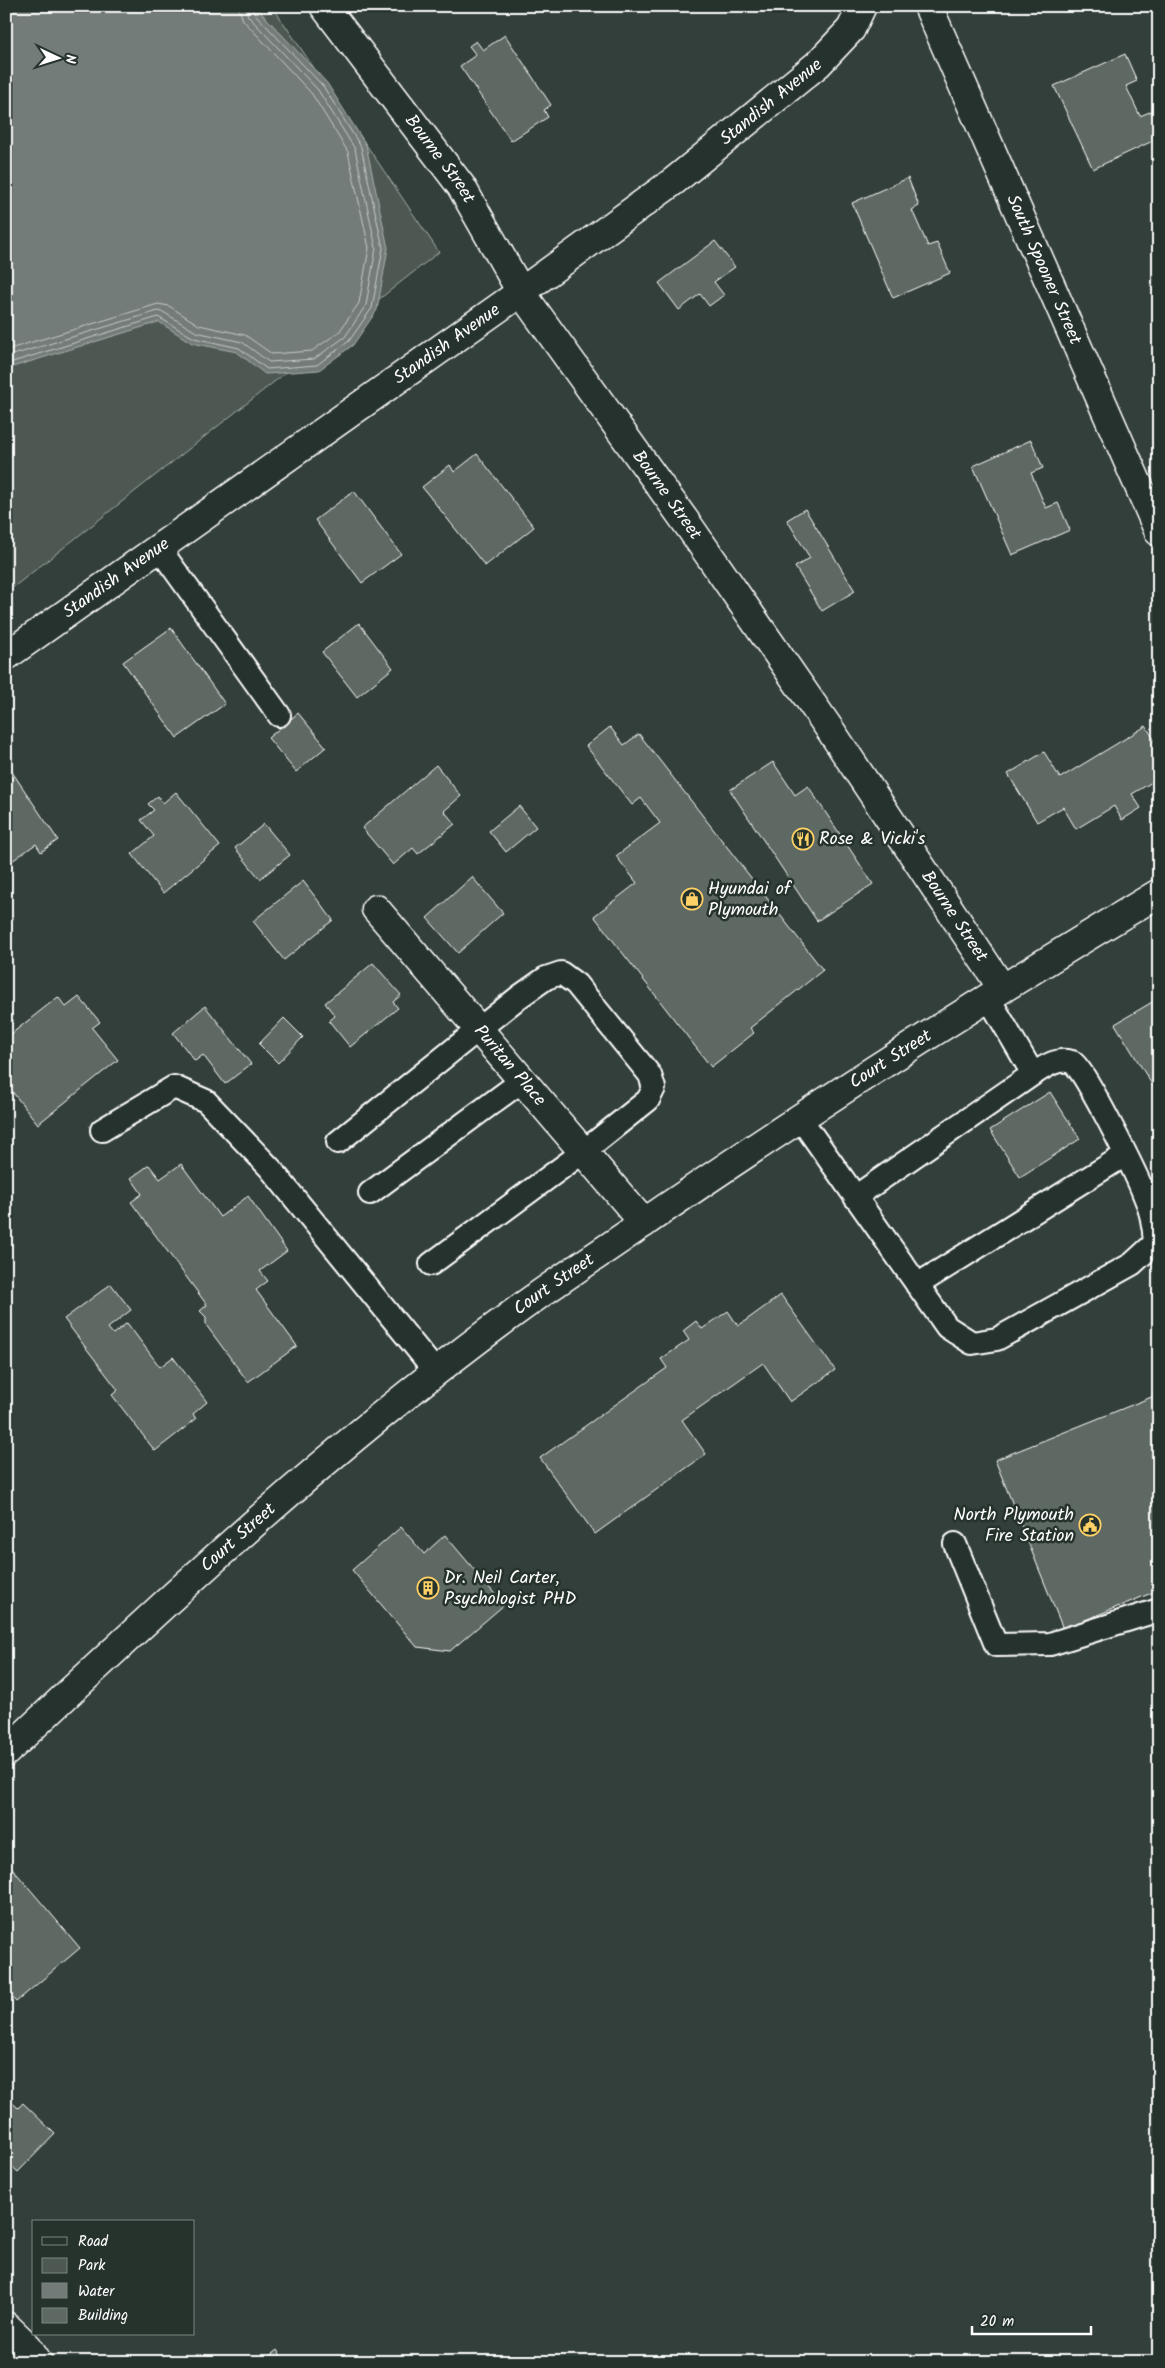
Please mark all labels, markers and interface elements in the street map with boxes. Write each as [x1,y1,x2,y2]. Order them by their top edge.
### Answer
north arrow [32,32,82,82]
street label: Standish Avenue [713,51,829,153]
text: N [59,54,81,64]
street label: Bourne Street [397,108,483,210]
street label: South Spooner Street [998,190,1090,350]
street label: Standish Avenue [387,296,507,392]
street label: Bourne Street [624,444,710,547]
street label: Standish Avenue [57,530,176,626]
place label: Rose & Vicki's [819,825,926,854]
restaurant icon: Rose & Vicki's [791,827,815,851]
street label: Bourne Street [913,865,996,969]
place label: Hyundai of Plymouth [708,875,793,925]
shop icon: Hyundai of Plymouth [680,887,704,911]
street label: Puritan Place [466,1018,553,1113]
street label: Court Street [843,1021,939,1097]
street label: Court Street [507,1245,601,1323]
street label: Court Street [194,1495,284,1580]
place label: North Plymouth Fire Station [953,1501,1074,1551]
public building icon: North Plymouth Fire Station [1078,1513,1102,1537]
place label: Dr. Neil Carter, Psychologist PHD [444,1564,577,1614]
building icon: Dr. Neil Carter, Psychologist PHD [416,1576,440,1600]
legend [32,2220,195,2336]
text: Road [78,2230,109,2254]
text: Park [78,2254,106,2278]
text: Water [78,2280,115,2304]
scale bar [972,2303,1091,2335]
text: Building [78,2304,128,2328]
text: 20 m [980,2310,1014,2334]

